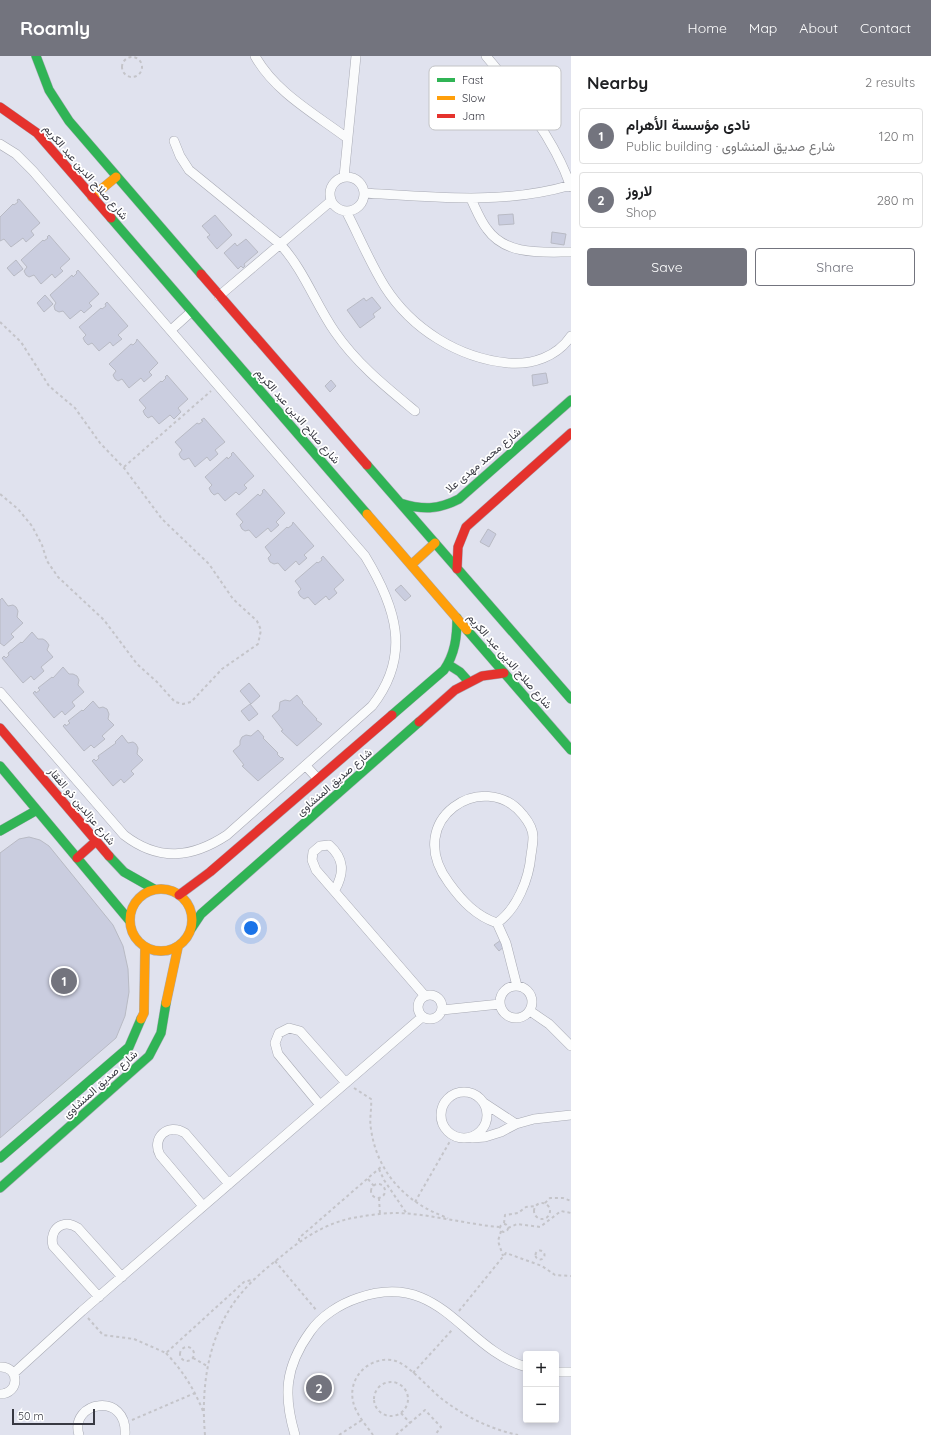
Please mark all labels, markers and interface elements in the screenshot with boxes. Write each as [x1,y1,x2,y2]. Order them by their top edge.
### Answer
text: Roamly [20,16,90,40]
text: Home [688,19,727,37]
text: Map [749,19,777,37]
text: About [799,19,838,37]
text: Contact [860,19,911,37]
legend [429,66,561,130]
text: Nearby [587,72,648,93]
text: Fast [462,73,484,87]
text: 2 results [865,74,915,90]
text: Slow [462,91,486,105]
text: Jam [462,109,485,123]
text: نادى مؤسسة الأهرام [626,115,750,134]
street label: شارع صلاح الدين عبد الكريم [40,121,132,224]
text: 1 [598,128,604,144]
text: 120 m [879,128,914,144]
text: Public building · شارع صديق المنشاوى [626,138,835,154]
text: لاروز [626,181,652,200]
text: 2 [597,192,605,208]
text: 280 m [877,192,914,208]
text: Shop [626,204,656,220]
button: Save [587,248,747,286]
button: Share [755,248,915,286]
street label: شارع صلاح الدين عبد الكريم [252,365,344,468]
street label: شارع محمد مهدى علا [443,424,524,496]
street label: شارع صلاح الدين عبد الكريم [464,610,556,713]
street label: شارع صديق المنشاوى [293,745,376,819]
street label: شارع عزالدين ذو الفقار [44,764,119,849]
your location [241,918,261,938]
pin: 1 [51,966,77,996]
street label: شارع صديق المنشاوى [60,1047,141,1122]
map controls [523,1351,559,1423]
button: + [523,1351,559,1387]
pin: 2 [306,1373,332,1403]
button: − [523,1387,559,1423]
scale bar [12,1407,95,1426]
text: 50 m [18,1409,44,1423]

